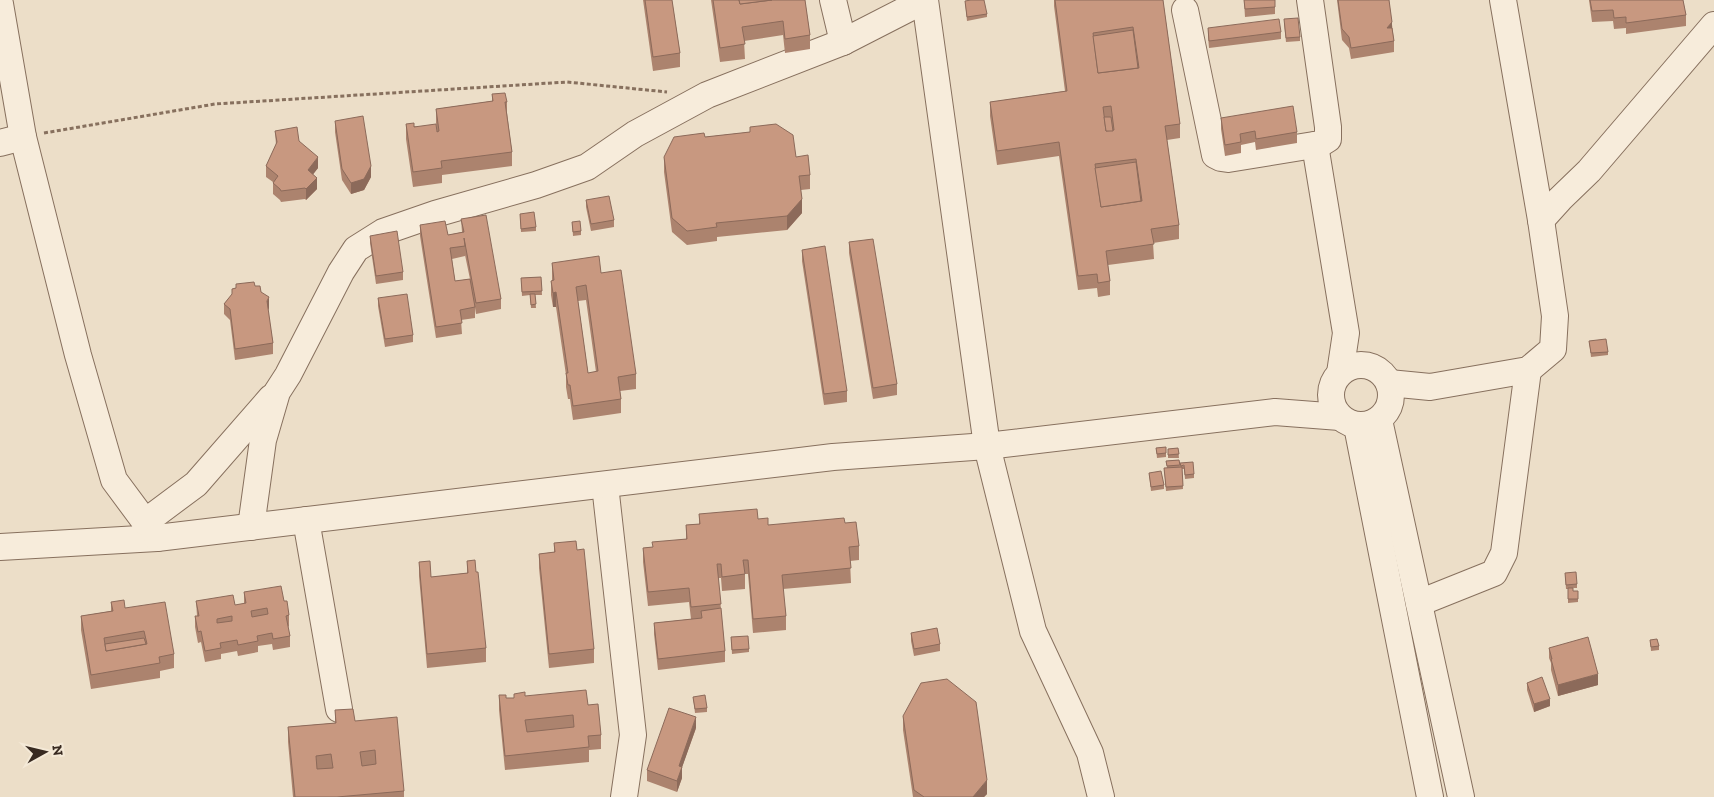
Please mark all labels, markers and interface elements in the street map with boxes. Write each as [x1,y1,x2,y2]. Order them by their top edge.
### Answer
north arrow [20,727,70,777]
text: N [48,744,67,757]

